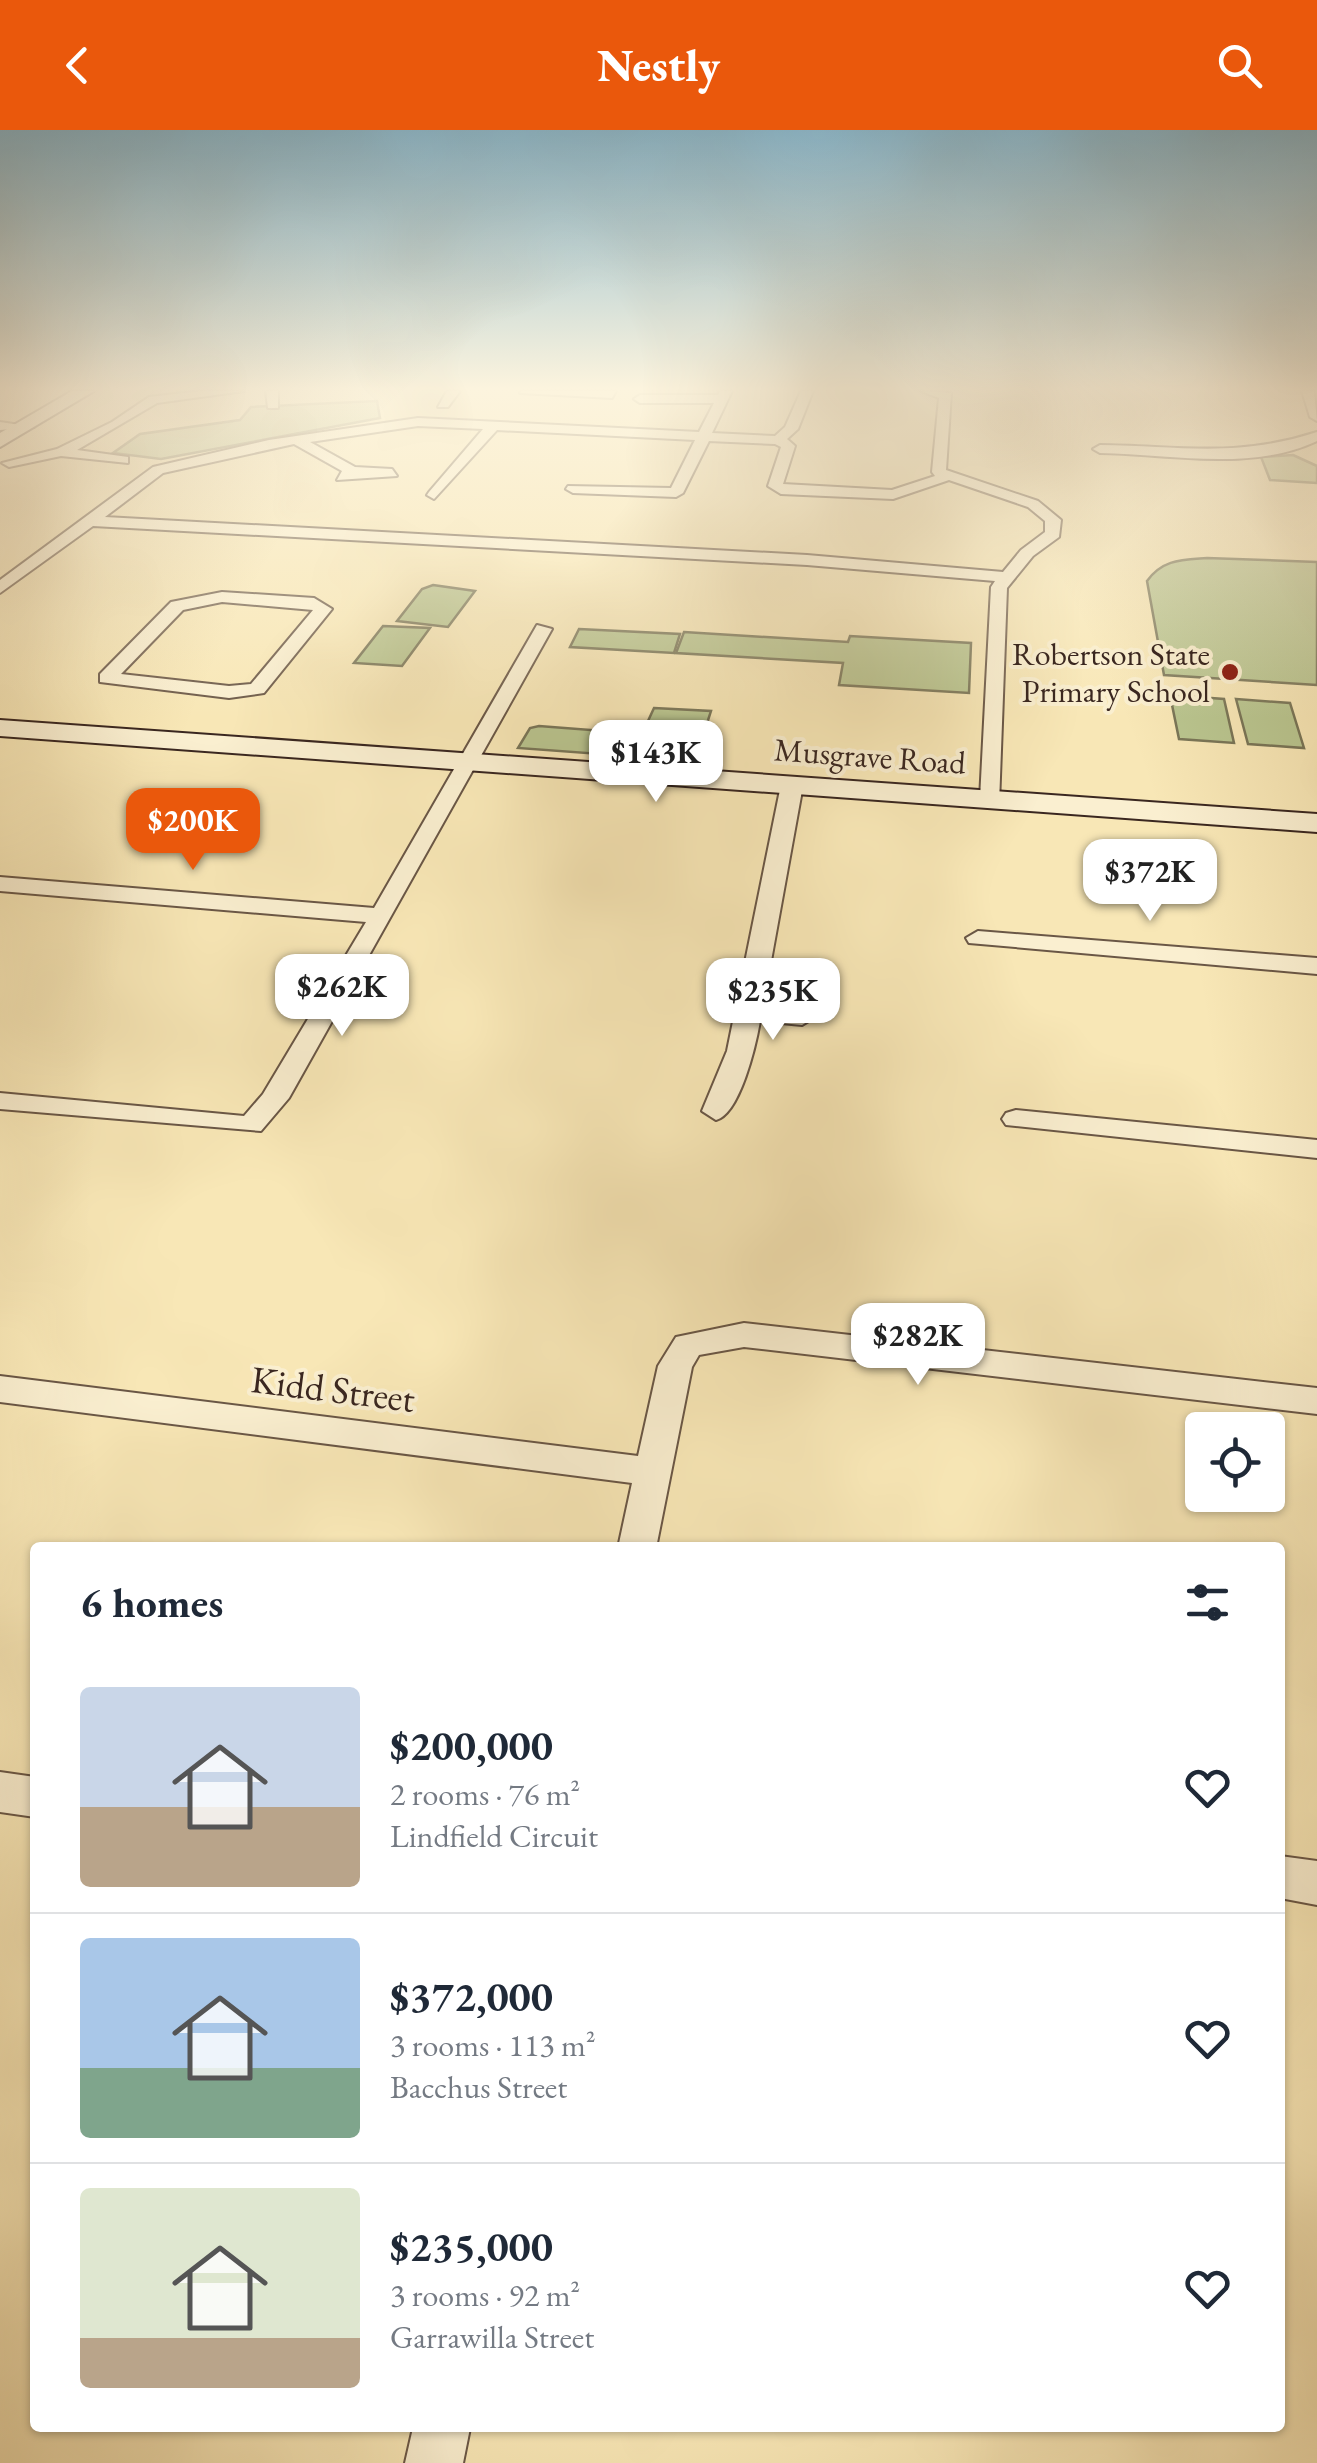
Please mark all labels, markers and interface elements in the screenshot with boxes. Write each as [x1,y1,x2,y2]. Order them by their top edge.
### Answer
text: Nestly [597,36,720,94]
icon: back [50,38,105,93]
icon: search [1212,38,1267,93]
place label: Robertson State Primary School [1012,633,1210,712]
marker: Robertson State Primary School [1219,661,1241,683]
pin: $143K [586,720,726,805]
street label: Musgrave Road [773,728,968,784]
text: $143K [611,731,701,773]
pin: $200K [123,788,263,873]
text: $200K [148,799,238,841]
pin: $372K [1080,839,1220,924]
text: $372K [1105,850,1195,892]
pin: $262K [272,954,412,1039]
pin: $235K [703,958,843,1043]
text: $262K [297,965,387,1007]
text: $235K [728,969,818,1011]
pin: $282K [848,1303,988,1388]
text: $282K [873,1314,963,1356]
street label: Kidd Street [248,1354,418,1423]
map controls [1185,1412,1285,1512]
button: locate [1185,1412,1285,1512]
text: 6 homes [80,1575,223,1630]
icon: filters [1180,1575,1235,1630]
text: $200,000 [390,1718,553,1773]
icon: home [160,1727,280,1847]
icon: heart [1180,1760,1235,1815]
text: 2 rooms · 76 m² [390,1773,580,1815]
text: Lindfield Circuit [390,1815,598,1857]
text: $372,000 [390,1969,553,2024]
icon: home [160,1978,280,2098]
icon: heart [1180,2011,1235,2066]
text: 3 rooms · 113 m² [390,2024,596,2066]
text: Bacchus Street [390,2066,567,2108]
text: $235,000 [390,2219,553,2274]
icon: home [160,2228,280,2348]
icon: heart [1180,2261,1235,2316]
text: 3 rooms · 92 m² [390,2274,580,2316]
text: Garrawilla Street [390,2316,594,2358]

